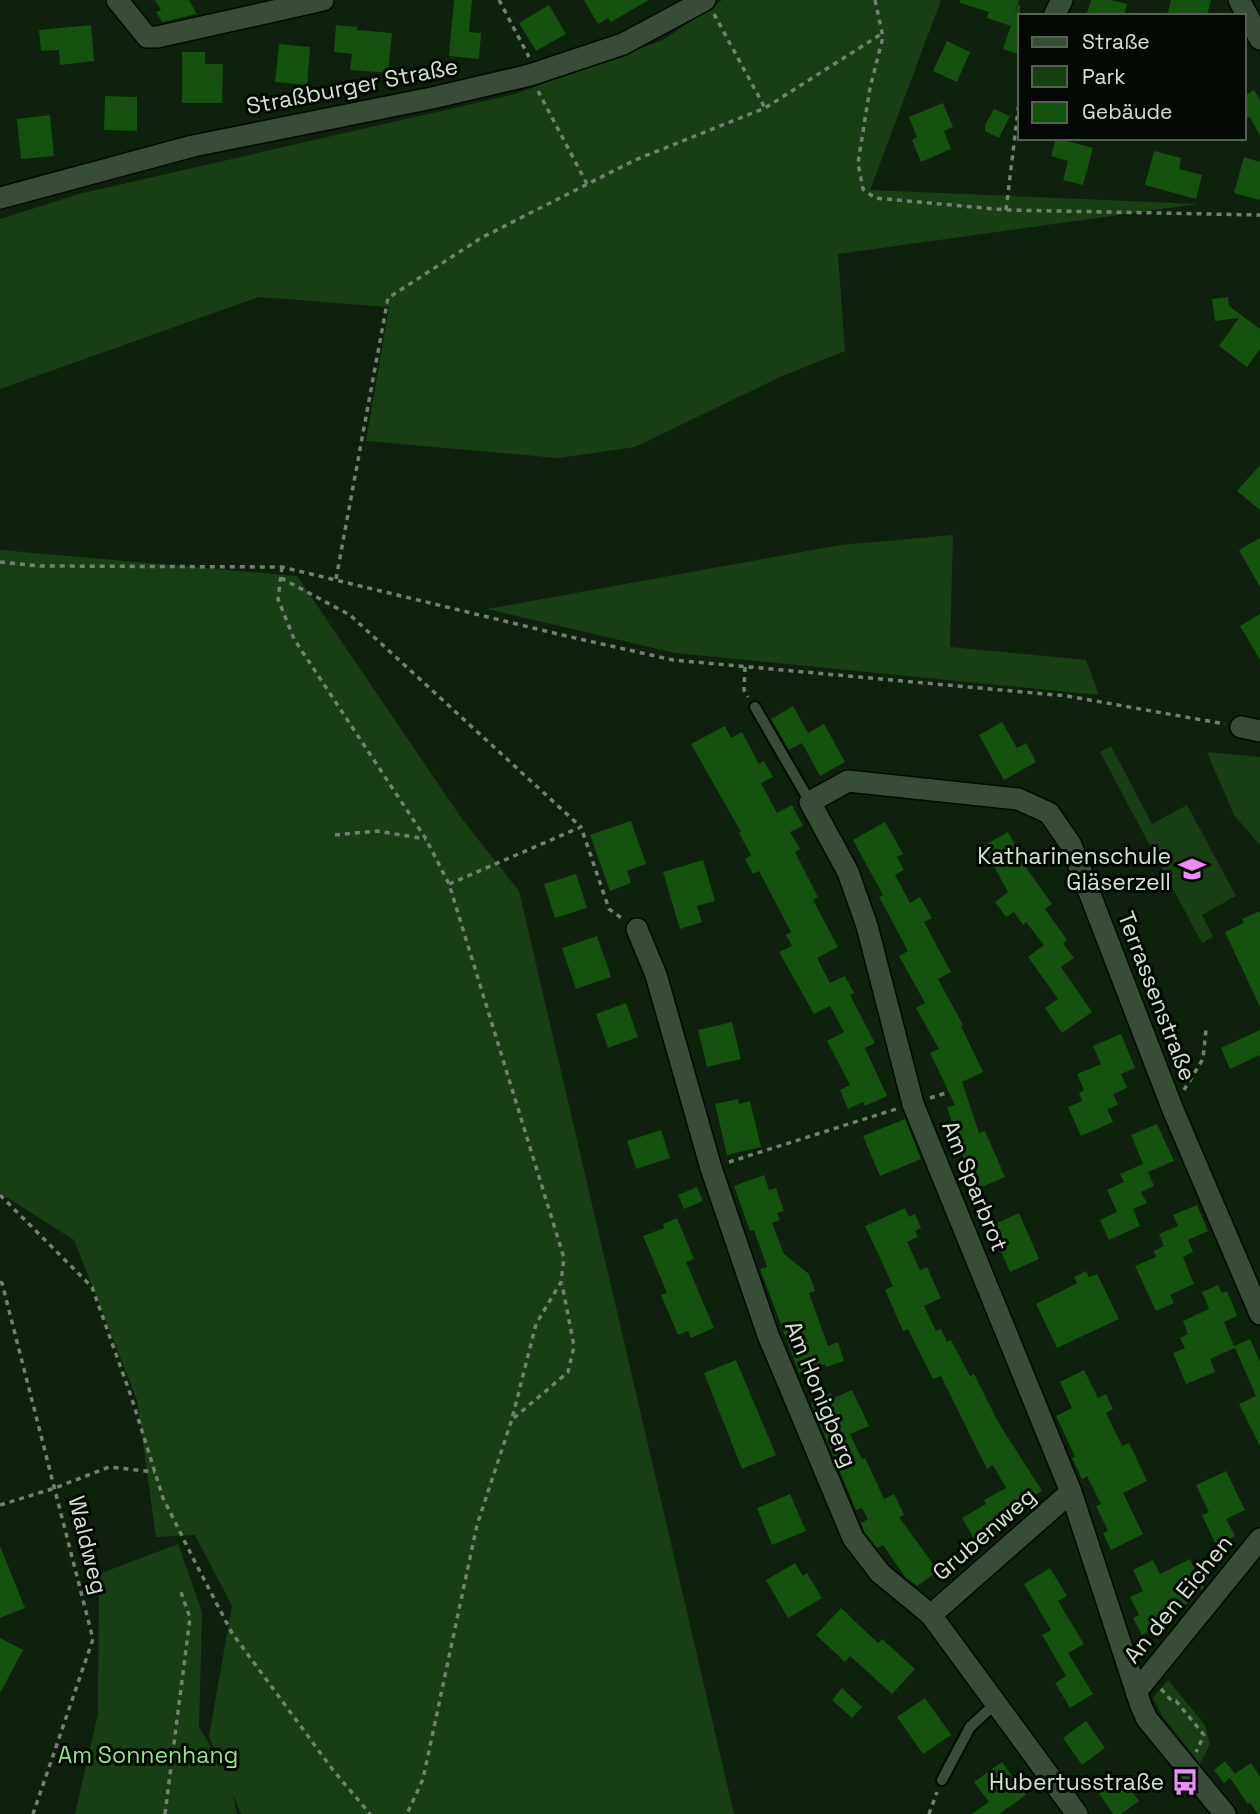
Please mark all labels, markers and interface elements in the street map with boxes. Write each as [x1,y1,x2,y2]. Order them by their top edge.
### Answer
legend [1018,14,1246,140]
text: Straße [1082,28,1150,55]
street label: Straßburger Straße [244,51,460,121]
text: Park [1082,63,1126,90]
text: Gebäude [1082,98,1172,125]
place label: Katharinenschule Gläserzell [977,841,1171,897]
school or university icon: Katharinenschule Gläserzell [1177,854,1207,884]
street label: Terrassenstraße [1111,907,1203,1085]
street label: Am Sparbrot [935,1116,1015,1256]
street label: Am Honigberg [778,1316,864,1472]
street label: Grubenweg [926,1481,1042,1587]
street label: Waldweg [61,1493,115,1597]
street label: An den Eichen [1117,1529,1239,1669]
park label: Am Sonnenhang [58,1740,238,1770]
place label: Hubertusstraße [989,1767,1164,1797]
bus stop icon: Hubertusstraße [1170,1767,1200,1797]

